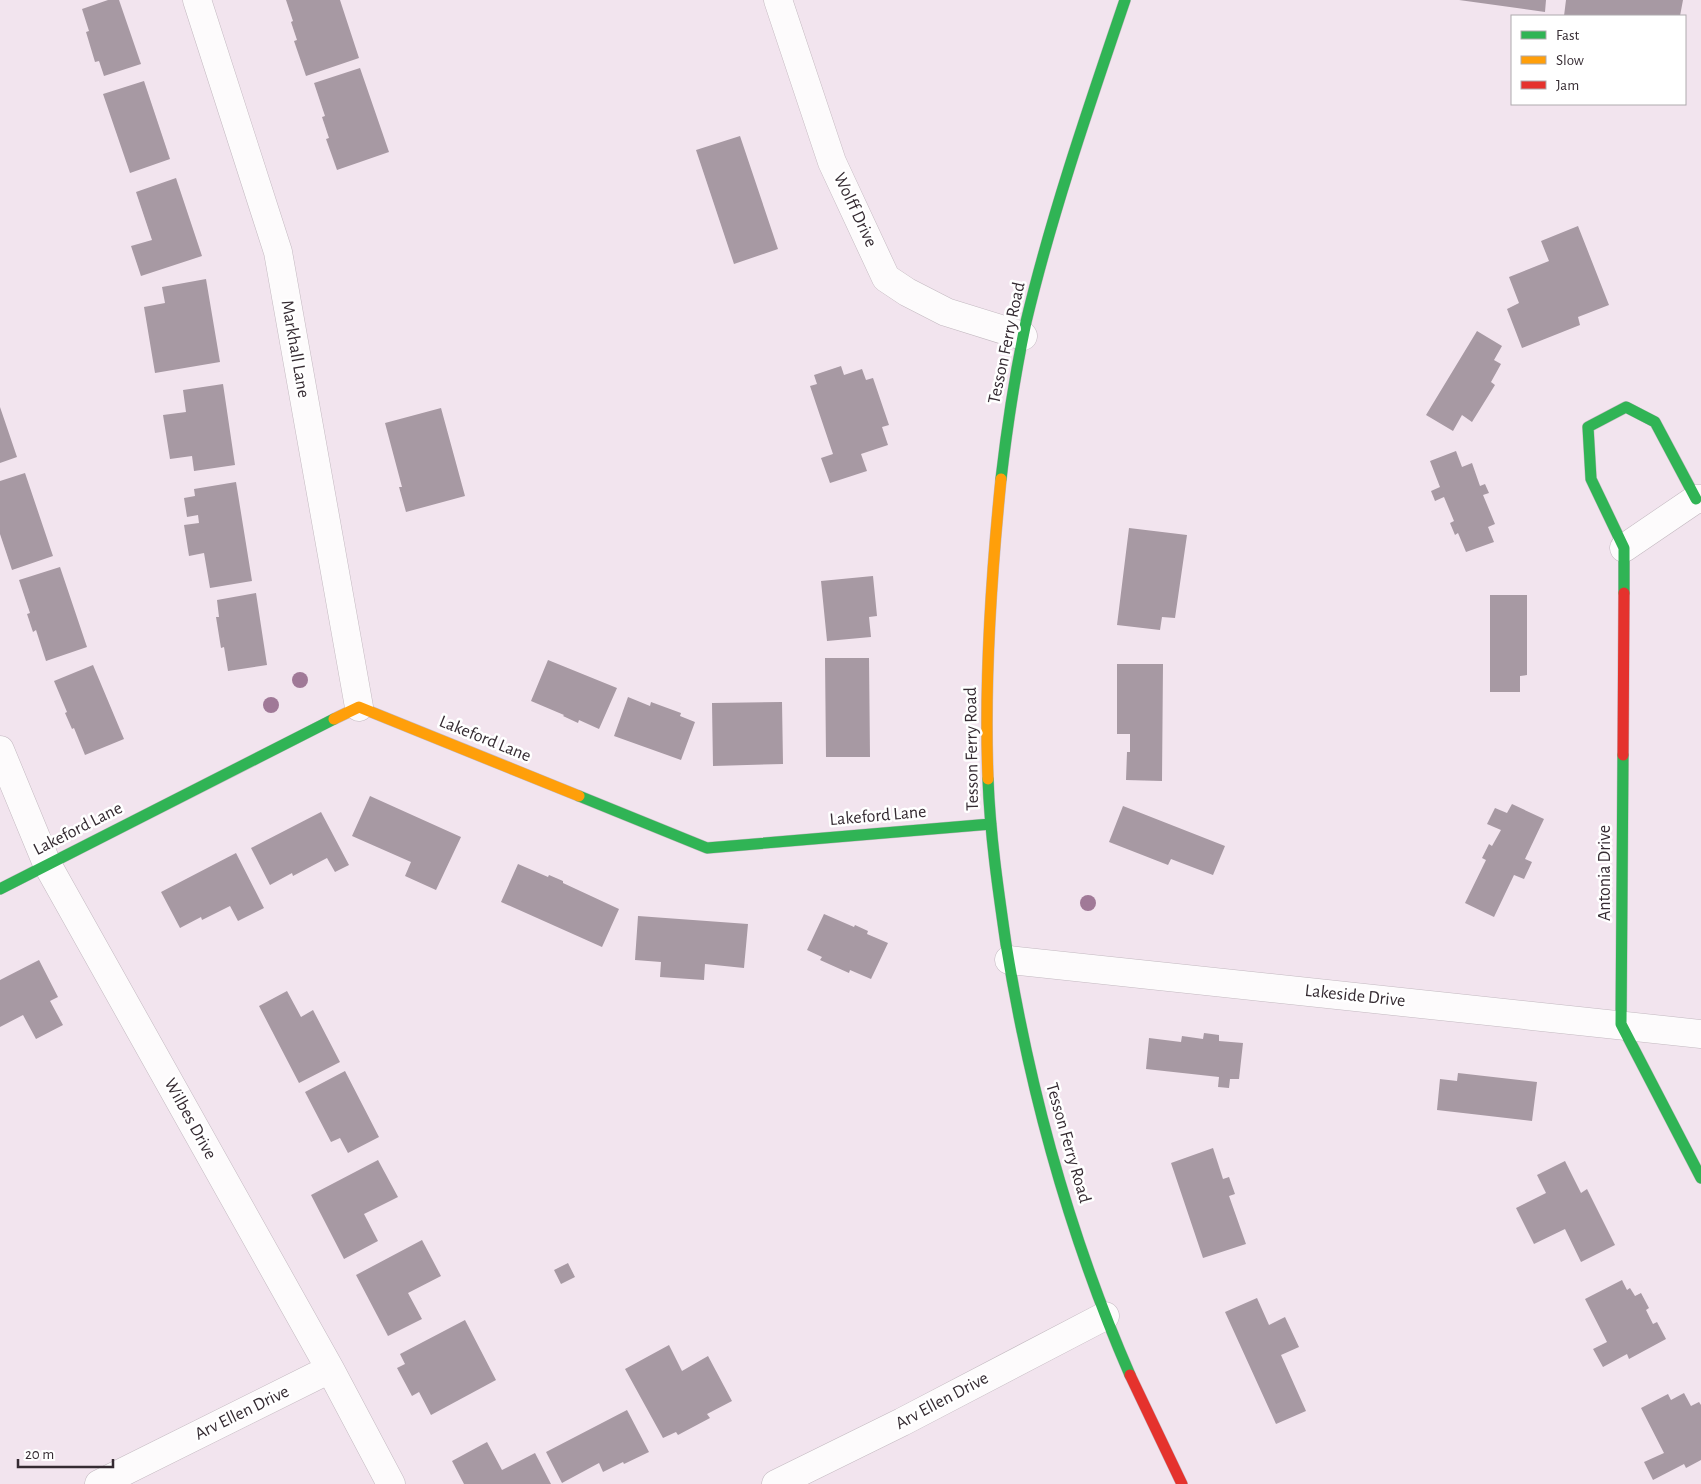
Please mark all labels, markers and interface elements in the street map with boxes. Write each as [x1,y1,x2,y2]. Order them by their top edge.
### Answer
legend [1511,15,1686,105]
text: Fast [1556,28,1580,43]
text: Slow [1556,53,1584,68]
text: Jam [1556,78,1579,93]
street label: Wolff Drive [830,170,880,250]
street label: Tesson Ferry Road [985,281,1029,405]
street label: Markhall Lane [278,299,312,399]
street label: Tesson Ferry Road [962,687,982,811]
street label: Lakeford Lane [437,712,533,766]
street label: Lakeford Lane [31,799,125,859]
street label: Lakeford Lane [829,803,927,829]
street label: Antonia Drive [1596,825,1614,921]
street label: Lakeside Drive [1304,982,1406,1010]
street label: Wilbes Drive [160,1075,220,1163]
street label: Tesson Ferry Road [1042,1081,1094,1205]
street label: Arv Ellen Drive [893,1369,991,1433]
street label: Arv Ellen Drive [192,1382,292,1444]
scale bar [18,1436,112,1468]
text: 20 m [25,1447,54,1462]

